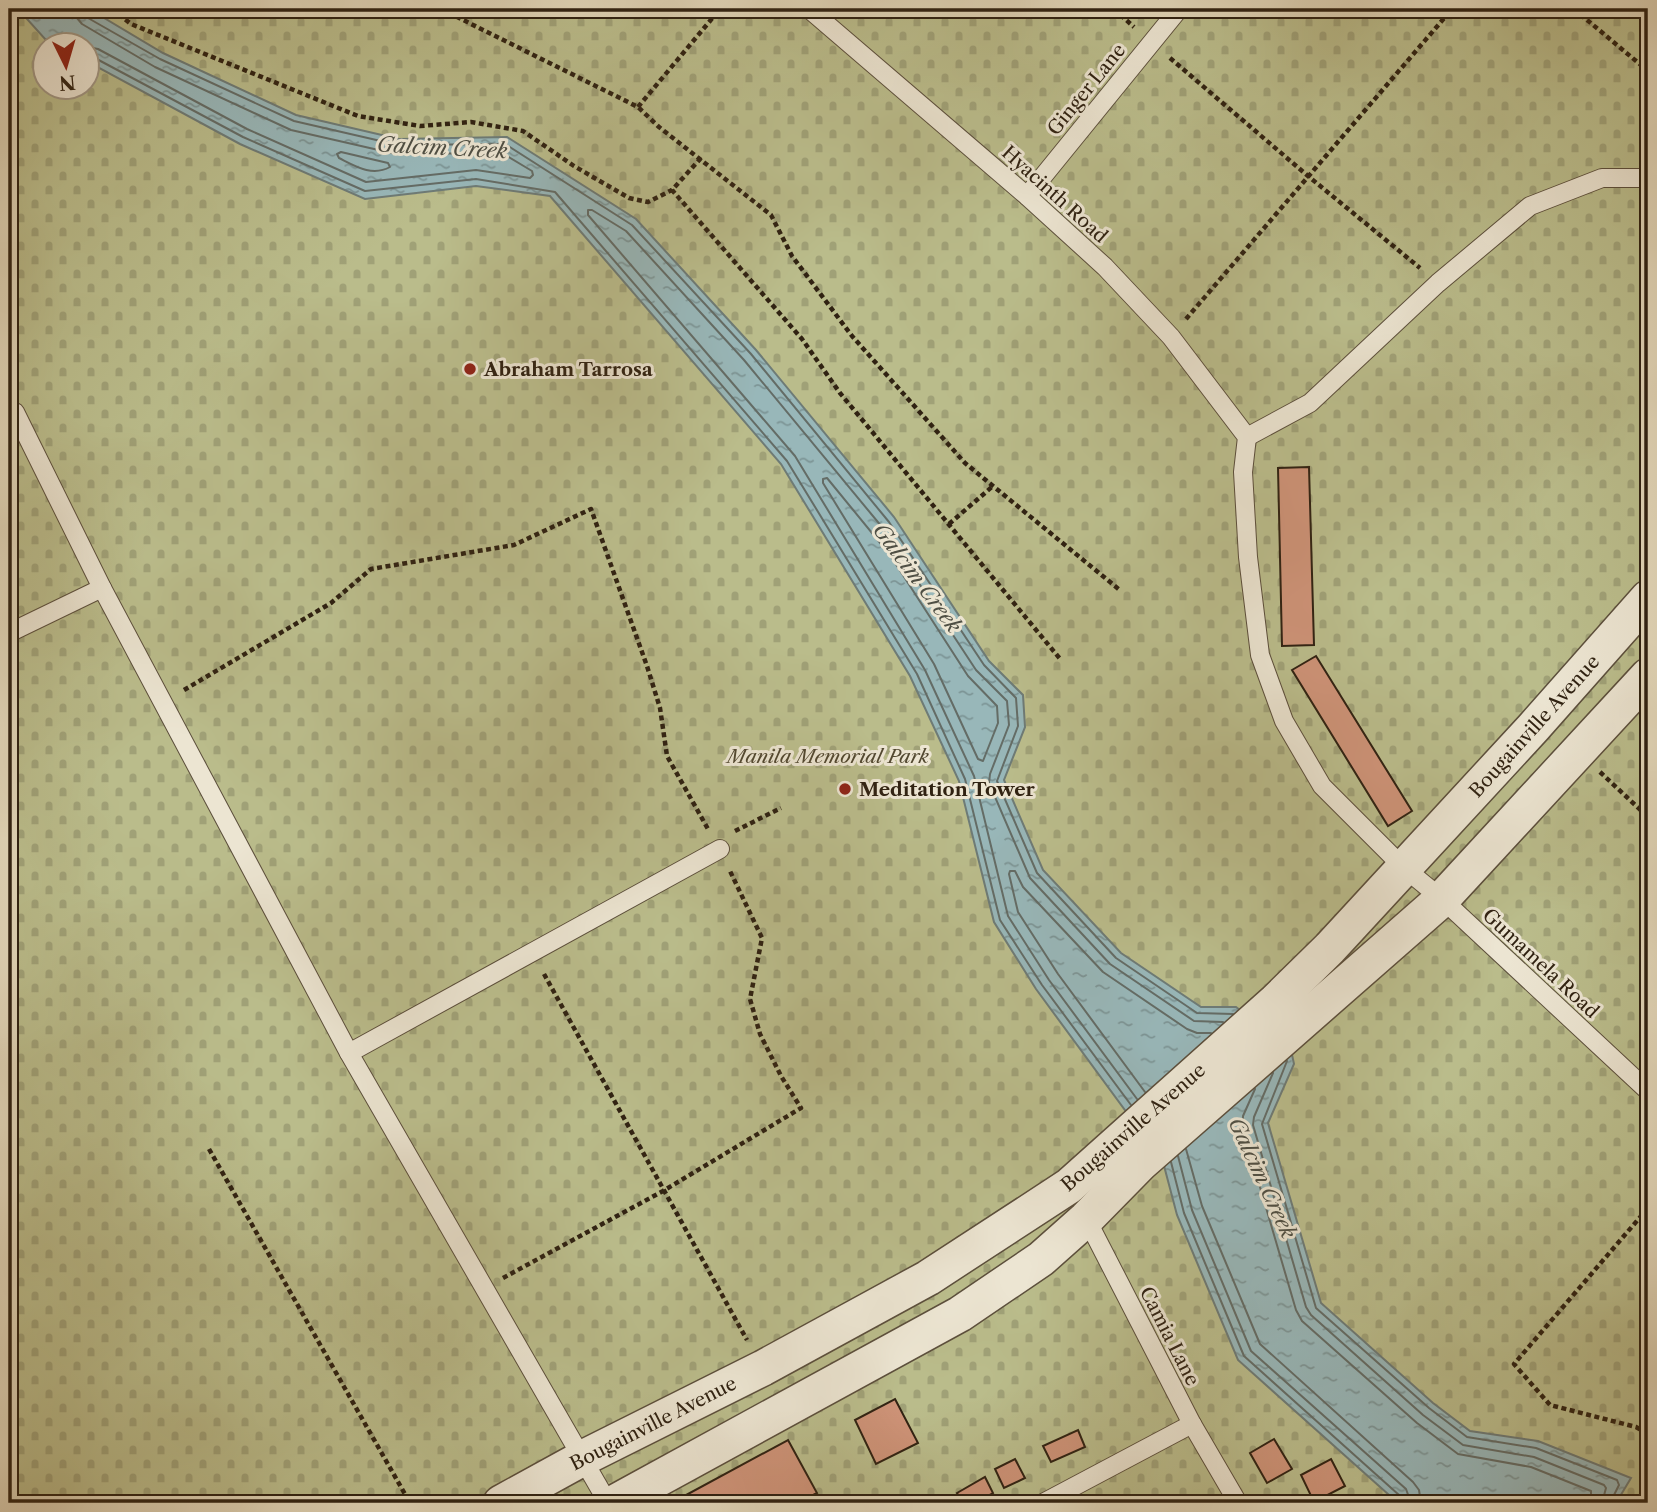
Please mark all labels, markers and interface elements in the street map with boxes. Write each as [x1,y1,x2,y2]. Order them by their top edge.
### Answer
north arrow [32,32,102,102]
street label: Ginger Lane [1042,39,1130,140]
text: N [58,70,77,95]
water label: Galcim Creek [376,132,508,163]
street label: Hyacinth Road [997,141,1113,248]
place label: Abraham Tarrosa [483,358,654,381]
marker: Abraham Tarrosa [462,361,478,377]
water label: Galcim Creek [868,518,967,637]
street label: Bougainville Avenue [1464,650,1604,802]
park label: Manila Memorial Park [725,745,929,768]
place label: Meditation Tower [859,778,1036,801]
marker: Meditation Tower [837,781,853,797]
street label: Gumamela Road [1478,904,1604,1023]
street label: Bougainville Avenue [1056,1058,1210,1196]
water label: Galcim Creek [1224,1113,1301,1242]
street label: Camia Lane [1135,1283,1204,1390]
street label: Bougainville Avenue [566,1372,740,1475]

